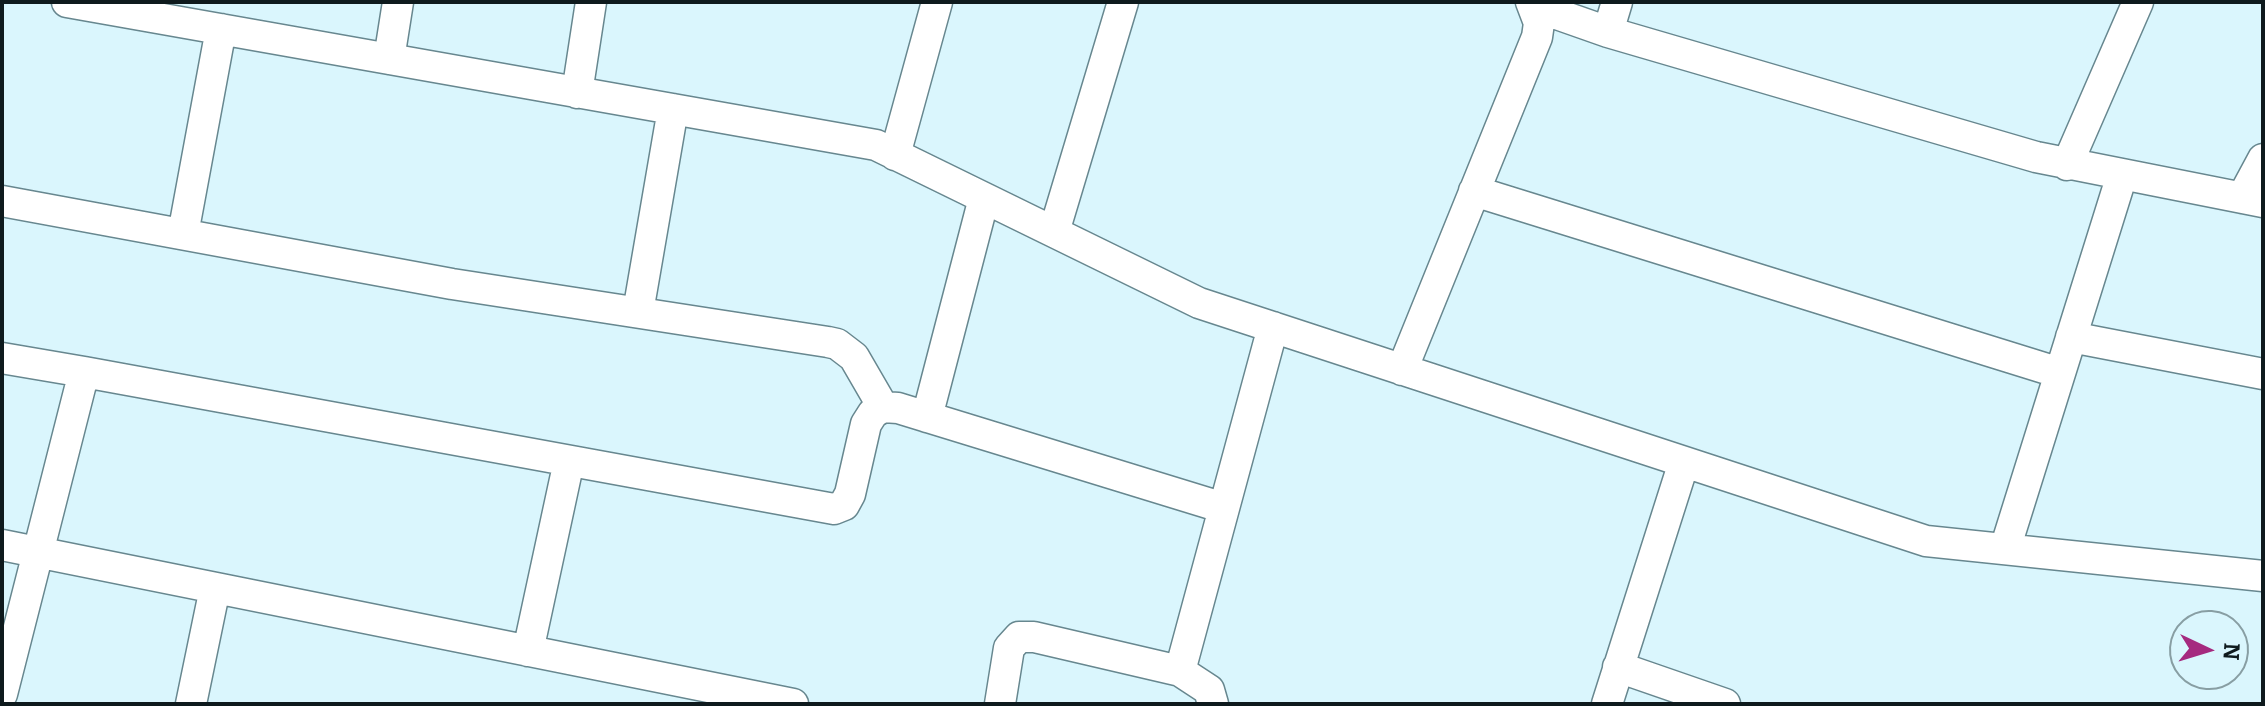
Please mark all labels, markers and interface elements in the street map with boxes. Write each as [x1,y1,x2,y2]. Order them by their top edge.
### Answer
north arrow [2169,610,2249,690]
text: N [2217,642,2246,661]

